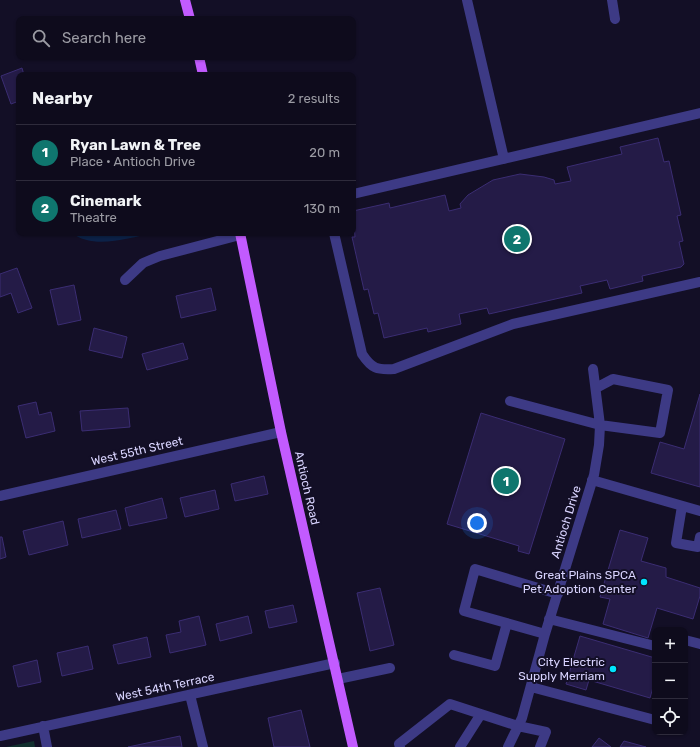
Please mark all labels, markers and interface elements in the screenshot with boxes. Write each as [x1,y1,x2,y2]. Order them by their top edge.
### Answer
search box [16,16,356,60]
icon: search [30,27,52,49]
text: Search here [62,29,146,47]
text: Nearby [32,88,93,108]
text: 2 results [288,91,340,106]
text: Ryan Lawn & Tree [70,136,201,154]
text: 1 [42,145,48,160]
text: 20 m [309,145,340,160]
text: Place · Antioch Drive [70,154,195,169]
text: Cinemark [70,192,142,210]
text: 2 [41,201,49,216]
text: 130 m [304,201,340,216]
text: Theatre [70,210,117,225]
pin: 2 [504,224,530,254]
street label: West 55th Street [90,434,185,468]
street label: Antioch Road [292,450,322,526]
pin: 1 [493,466,519,496]
street label: Antioch Drive [548,484,584,560]
your location [467,513,487,533]
place label: Great Plains SPCA Pet Adoption Center [523,568,636,596]
marker: Great Plains SPCA Pet Adoption Center [639,577,649,587]
map controls [652,627,688,735]
button: + [652,627,688,663]
place label: City Electric Supply Merriam [518,655,605,683]
button: − [652,663,688,699]
marker: City Electric Supply Merriam [608,664,618,674]
street label: West 54th Terrace [114,670,216,704]
button: locate [652,699,688,735]

